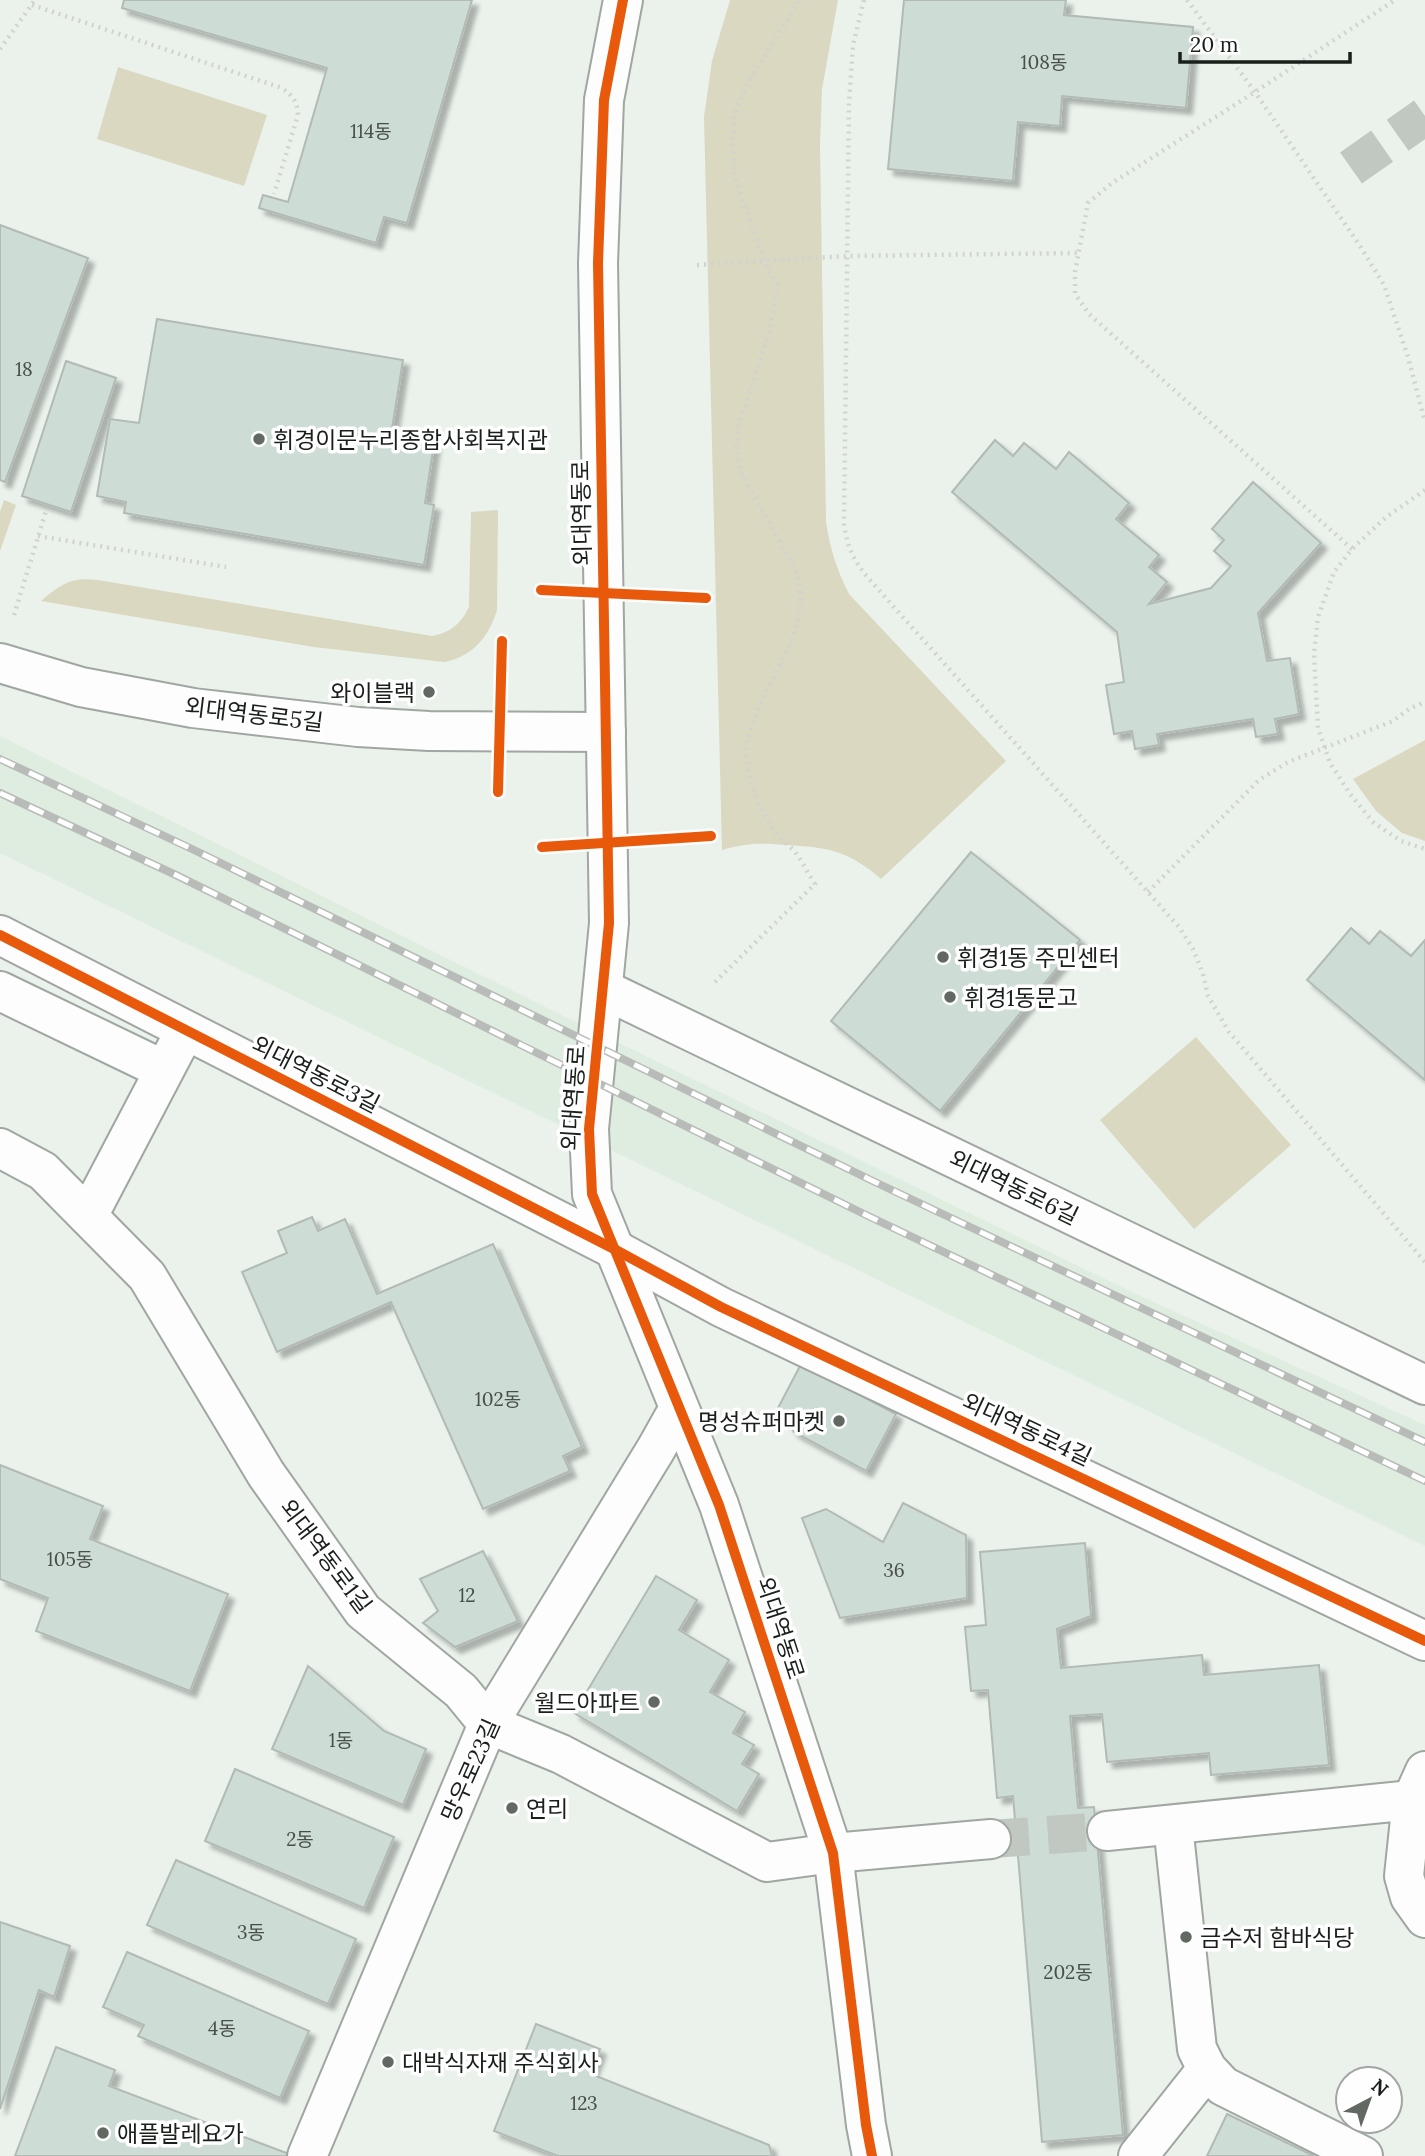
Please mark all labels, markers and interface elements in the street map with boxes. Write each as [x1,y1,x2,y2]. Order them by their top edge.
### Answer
scale bar [1180,21,1350,65]
text: 20 m [1190,31,1239,58]
house number: 108동 [1021,50,1067,74]
house number: 114동 [350,119,392,143]
house number: 18 [15,357,33,381]
place label: 휘경이문누리종합사회복지관 [273,425,548,454]
marker: 휘경이문누리종합사회복지관 [251,431,267,447]
street label: 외대역동로 [566,460,596,566]
place label: 와이블랙 [330,678,415,707]
marker: 와이블랙 [421,684,437,700]
street label: 외대역동로5길 [183,691,325,737]
place label: 휘경1동 주민센터 [957,943,1120,972]
marker: 휘경1동 주민센터 [935,949,951,965]
place label: 휘경1동문고 [964,983,1078,1012]
marker: 휘경1동문고 [942,989,958,1005]
street label: 외대역동로3길 [247,1029,385,1119]
street label: 외대역동로 [555,1044,591,1152]
street label: 외대역동로6길 [945,1143,1083,1231]
street label: 외대역동로4길 [958,1386,1096,1472]
house number: 102동 [475,1387,521,1411]
place label: 명성슈퍼마켓 [698,1407,825,1436]
marker: 명성슈퍼마켓 [831,1413,847,1429]
street label: 외대역동로1길 [274,1493,378,1619]
house number: 105동 [47,1547,93,1571]
house number: 36 [883,1558,905,1582]
street label: 외대역동로 [751,1573,811,1683]
house number: 12 [458,1583,476,1607]
place label: 월드아파트 [534,1688,640,1717]
marker: 월드아파트 [646,1694,662,1710]
street label: 망우로23길 [434,1714,506,1826]
house number: 1동 [329,1728,353,1752]
place label: 연리 [526,1794,568,1823]
marker: 연리 [504,1800,520,1816]
house number: 2동 [286,1827,314,1851]
house number: 3동 [237,1920,265,1944]
place label: 금수저 함바식당 [1200,1923,1354,1952]
marker: 금수저 함바식당 [1178,1929,1194,1945]
house number: 202동 [1043,1960,1093,1984]
house number: 4동 [208,2016,236,2040]
place label: 대박식자재 주식회사 [402,2048,599,2077]
marker: 대박식자재 주식회사 [380,2054,396,2070]
north arrow [1334,2065,1404,2135]
text: N [1367,2073,1394,2101]
house number: 123 [570,2091,598,2115]
place label: 애플발레요가 [117,2119,244,2148]
marker: 애플발레요가 [95,2125,111,2141]

